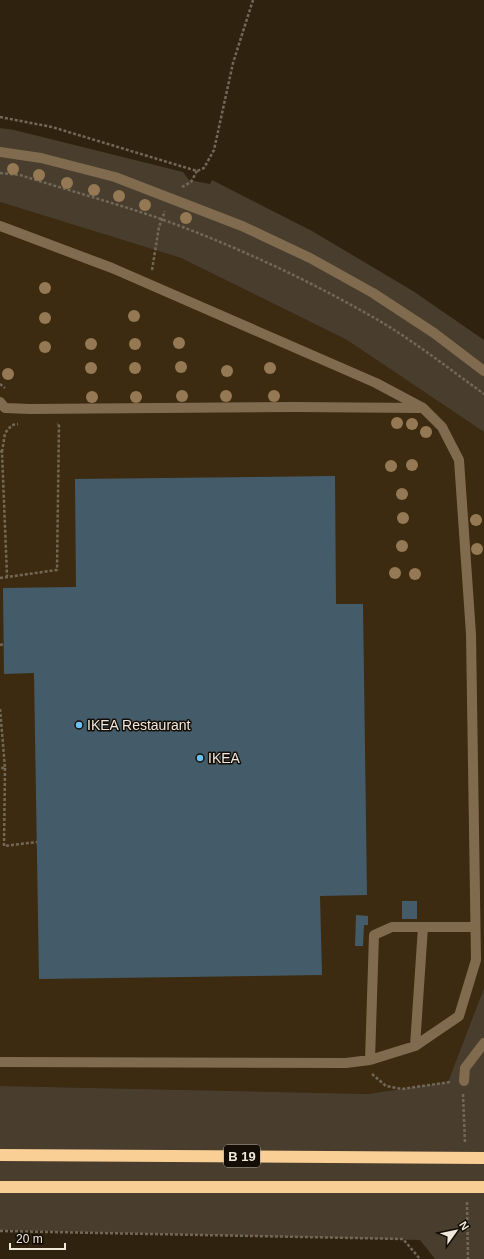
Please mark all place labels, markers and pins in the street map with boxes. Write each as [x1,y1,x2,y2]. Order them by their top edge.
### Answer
place label: IKEA Restaurant [87,717,191,733]
marker: IKEA Restaurant [74,720,84,730]
place label: IKEA [208,750,241,766]
marker: IKEA [195,753,205,763]

